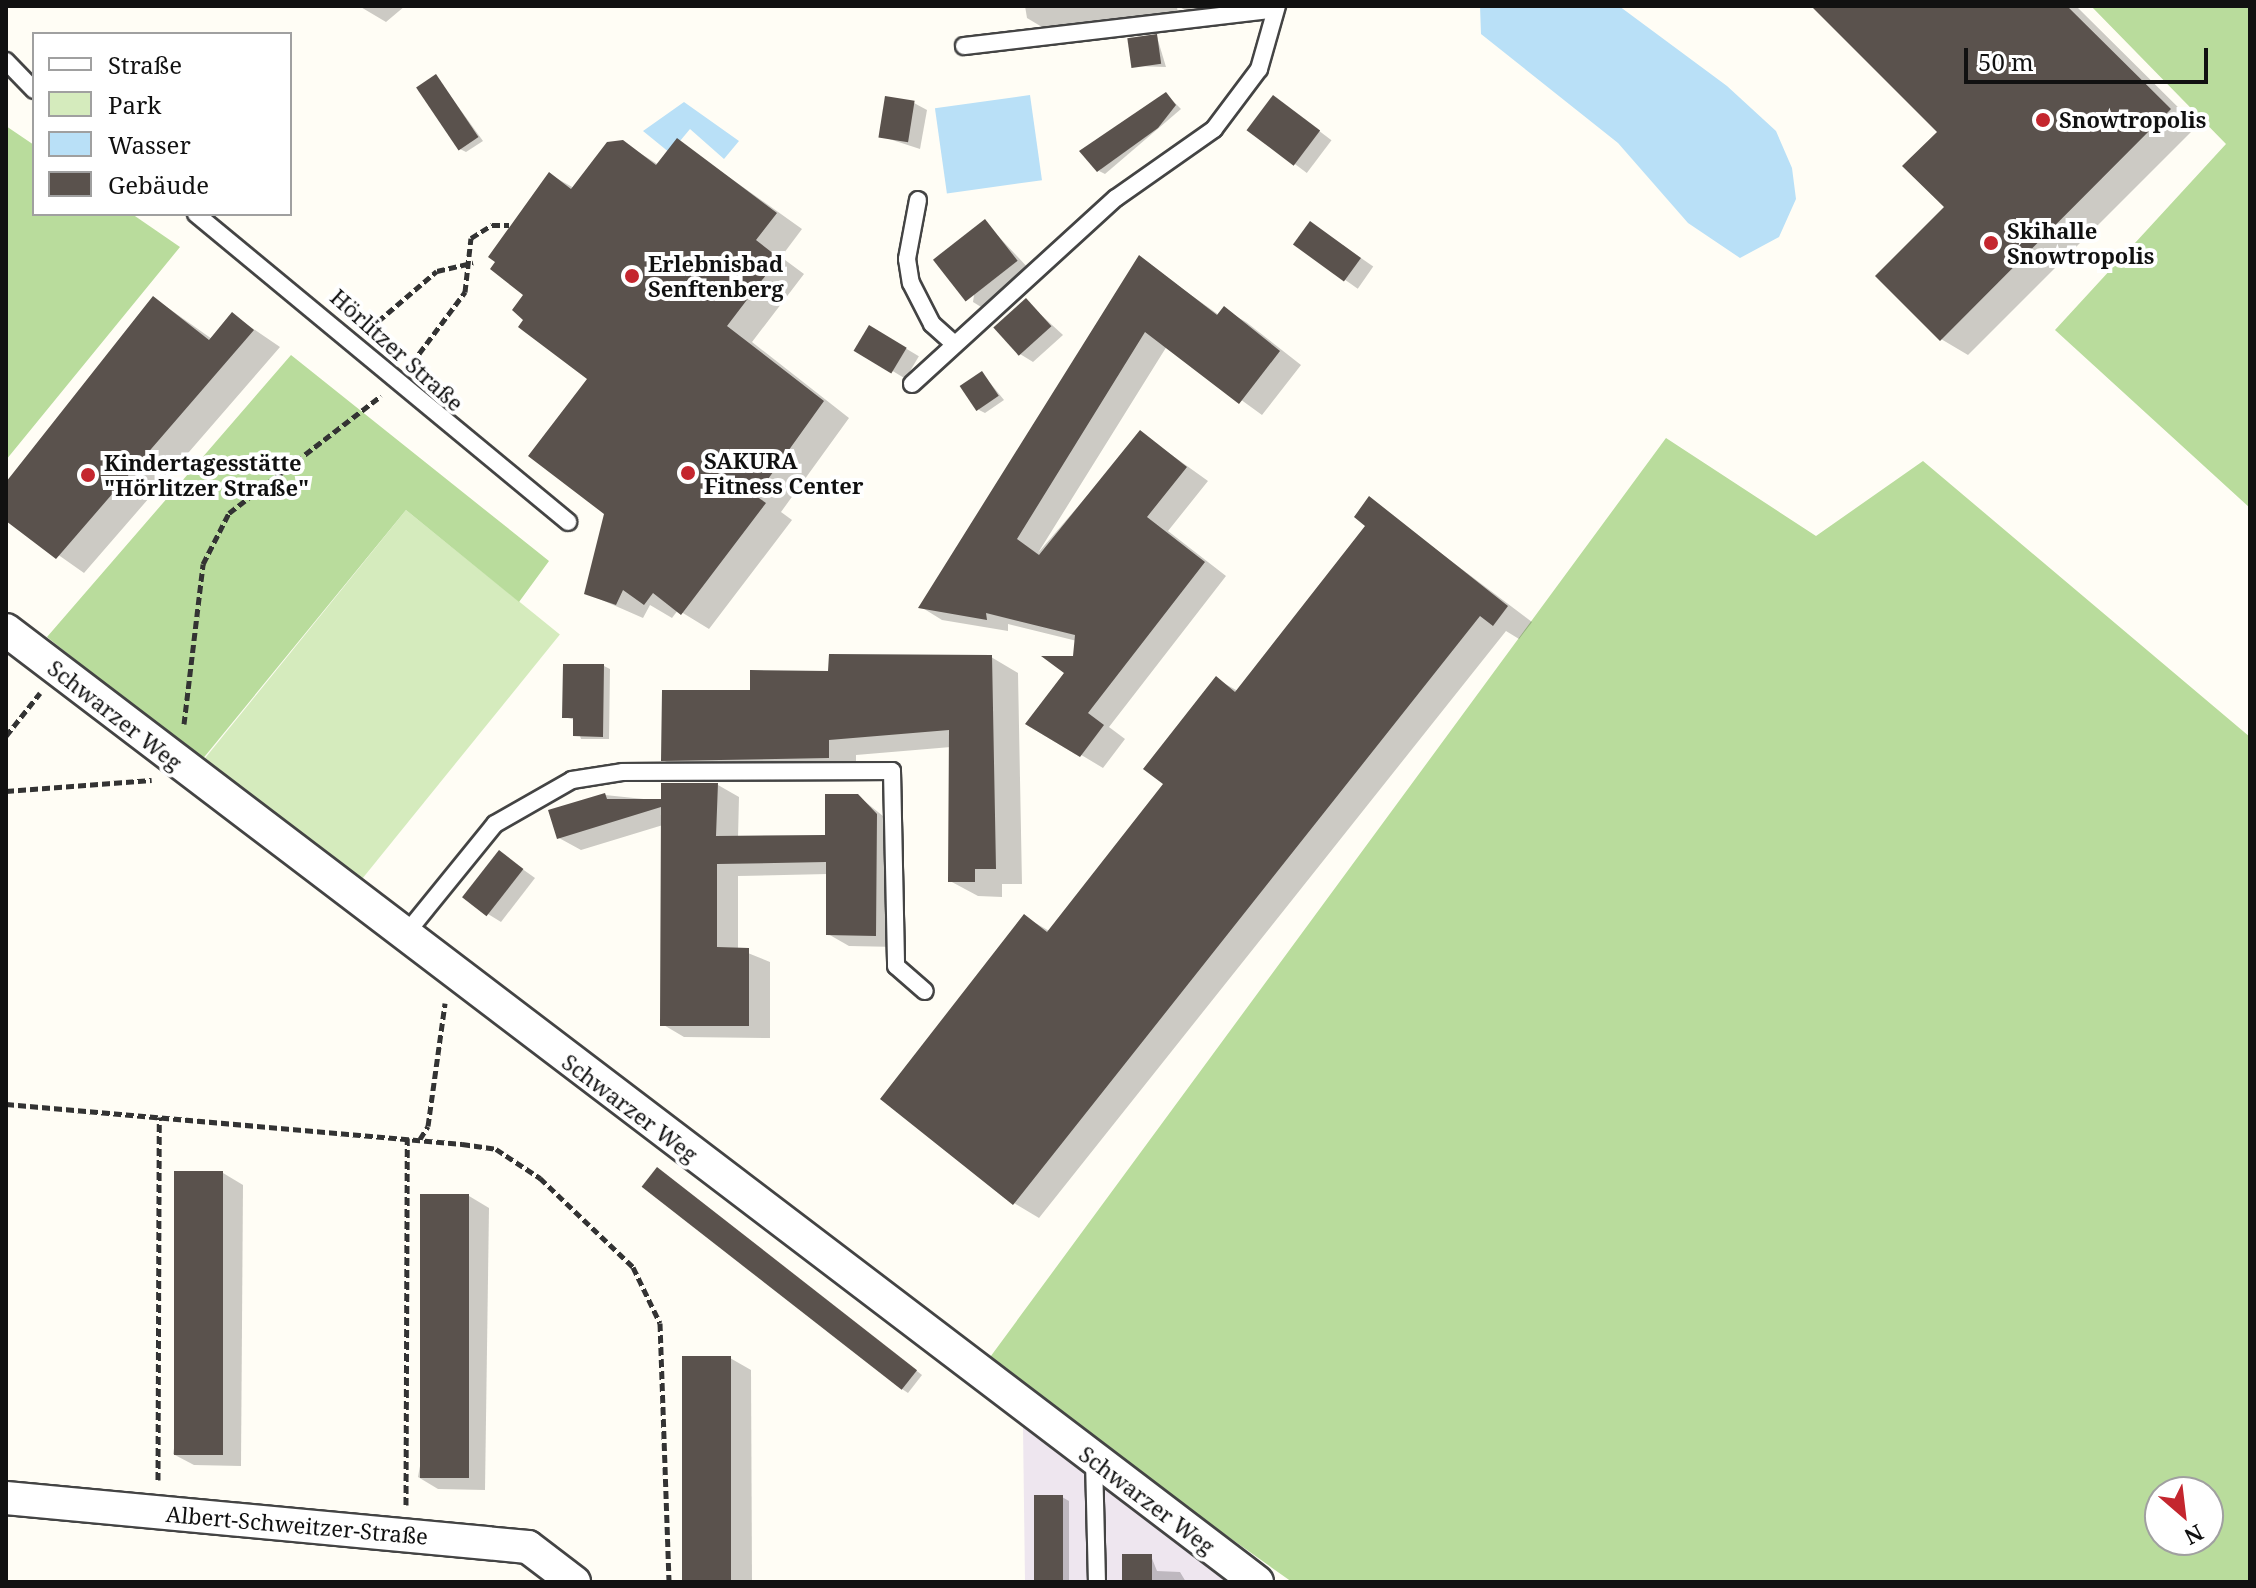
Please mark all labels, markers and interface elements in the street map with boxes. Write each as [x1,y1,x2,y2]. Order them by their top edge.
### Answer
legend [32,32,292,216]
scale bar [1968,32,2212,82]
text: 50 m [1978,45,2034,78]
text: Straße [108,48,182,81]
text: Park [108,88,161,121]
place label: Snowtropolis [2059,107,2206,133]
marker: Snowtropolis [2034,111,2052,129]
text: Wasser [108,128,191,161]
text: Gebäude [108,168,209,201]
place label: Skihalle Snowtropolis [2007,217,2154,268]
marker: Skihalle Snowtropolis [1982,234,2000,252]
place label: Erlebnisbad Senftenberg [648,250,784,302]
marker: Erlebnisbad Senftenberg [623,267,641,285]
street label: Hörlitzer Straße [325,284,469,416]
place label: SAKURA Fitness Center [704,447,863,498]
place label: Kindertagesstätte "Hörlitzer Straße" [104,449,309,500]
marker: SAKURA Fitness Center [679,464,697,482]
marker: Kindertagesstätte "Hörlitzer Straße" [79,466,97,484]
street label: Schwarzer Weg [43,654,187,776]
street label: Schwarzer Weg [557,1048,703,1168]
street label: Schwarzer Weg [1074,1440,1220,1560]
north arrow [2144,1476,2224,1556]
street label: Albert-Schweitzer-Straße [165,1500,429,1550]
text: N [2180,1518,2209,1553]

